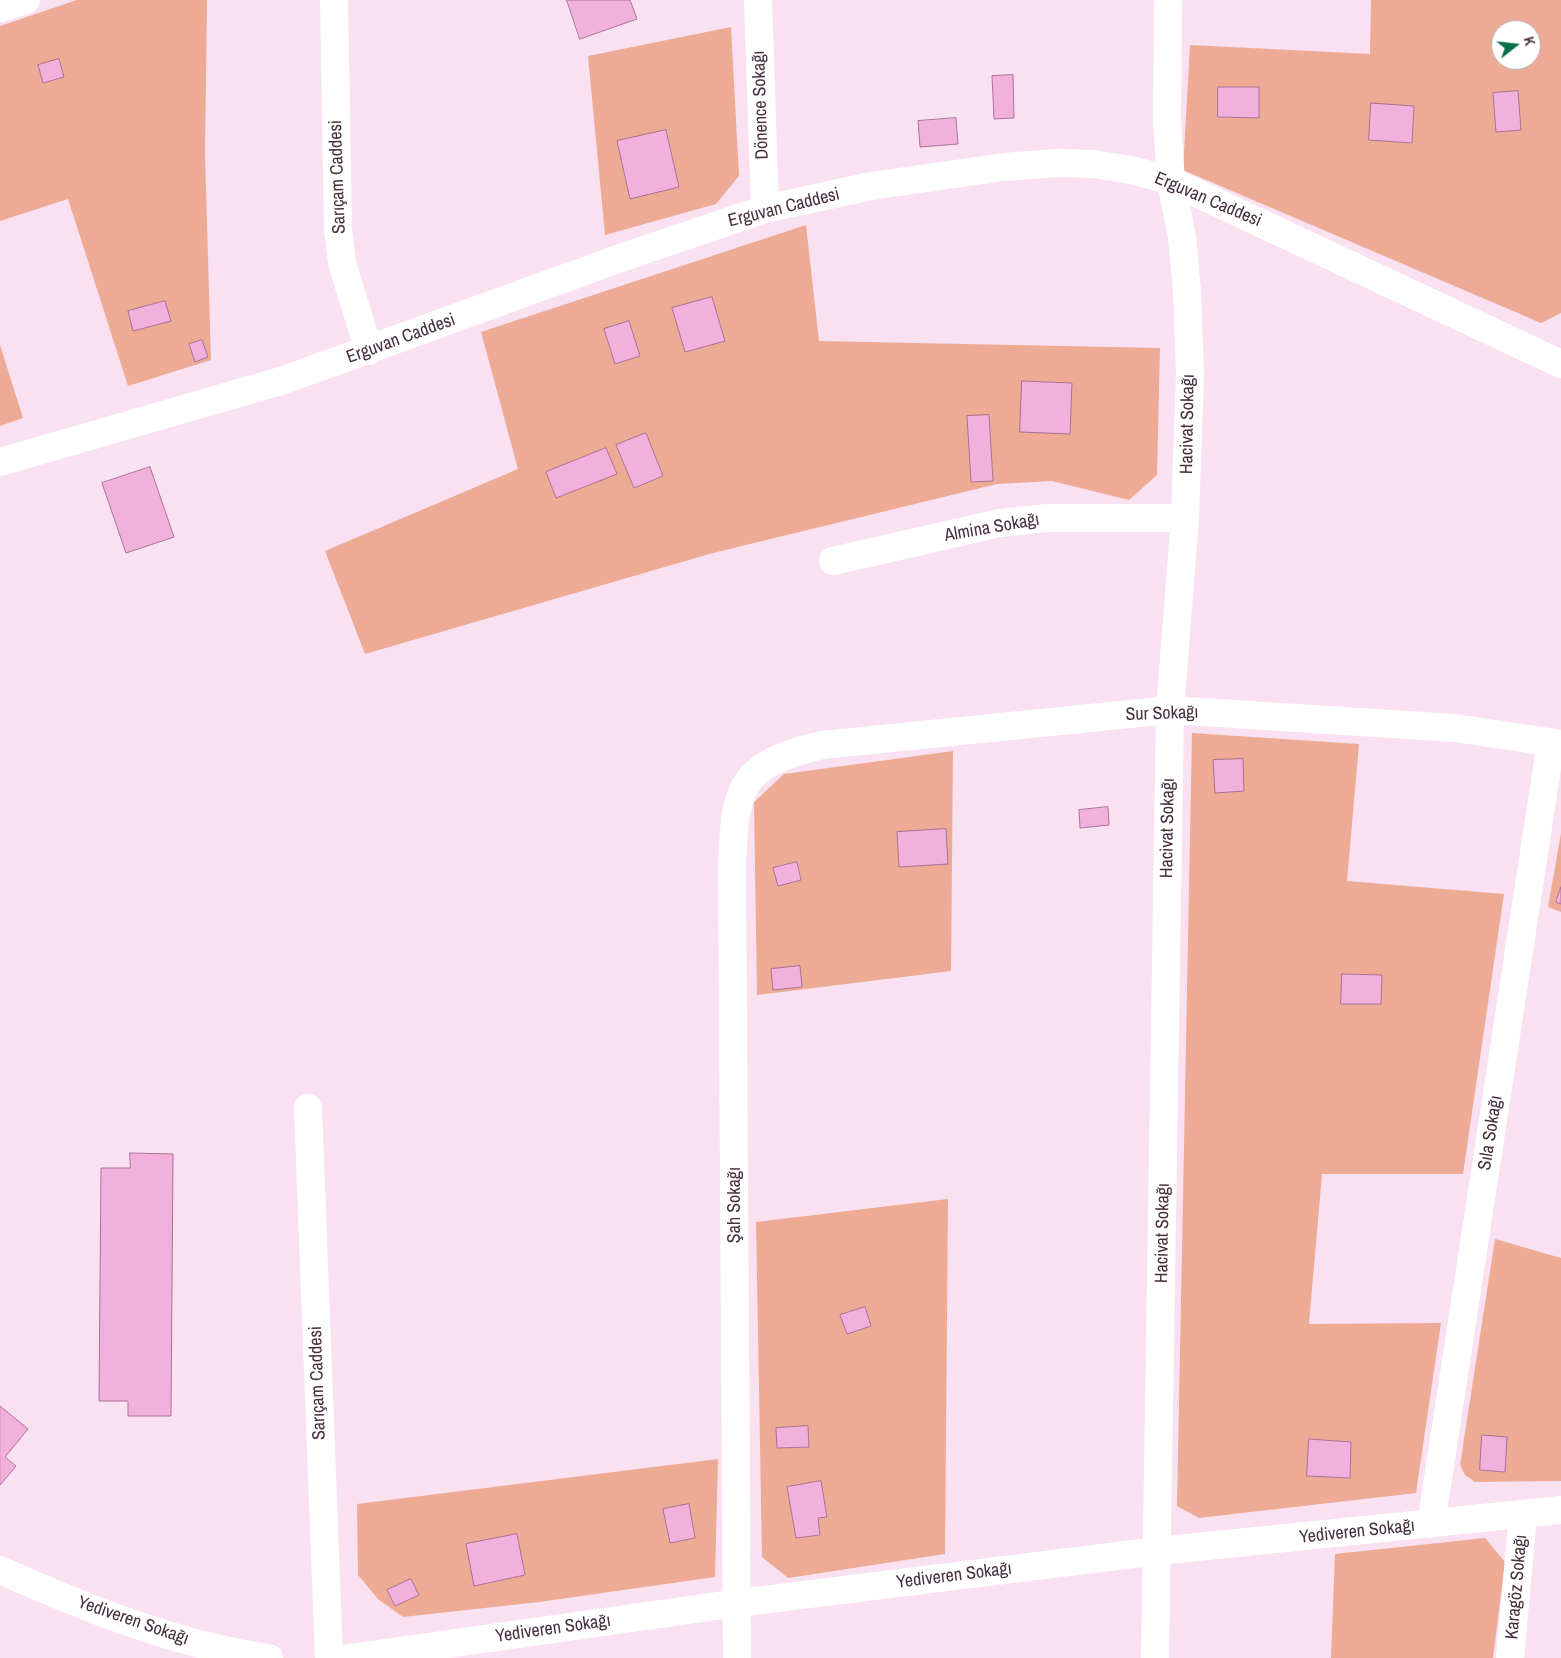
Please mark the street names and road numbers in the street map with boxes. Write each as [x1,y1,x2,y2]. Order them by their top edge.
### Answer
street label: Dönence Sokağı [748,50,774,160]
street label: Sarıçam Caddesi [325,120,351,234]
street label: Erguvan Caddesi [1151,168,1265,232]
street label: Erguvan Caddesi [726,184,842,232]
street label: Erguvan Caddesi [344,309,458,369]
street label: Hacivat Sokağı [1176,374,1200,474]
street label: Almina Sokağı [943,509,1041,547]
street label: Sur Sokağı [1125,702,1199,726]
street label: Hacivat Sokağı [1156,778,1180,878]
street label: Sıla Sokağı [1474,1094,1508,1172]
street label: Şah Sokağı [724,1167,746,1243]
street label: Hacivat Sokağı [1151,1183,1175,1283]
street label: Sarıçam Caddesi [305,1326,331,1440]
street label: Yediveren Sokağı [1298,1515,1416,1549]
street label: Karagöz Sokağı [1502,1534,1532,1640]
street label: Yediveren Sokağı [895,1558,1013,1594]
street label: Yediveren Sokağı [75,1592,191,1650]
street label: Yediveren Sokağı [494,1610,612,1648]

